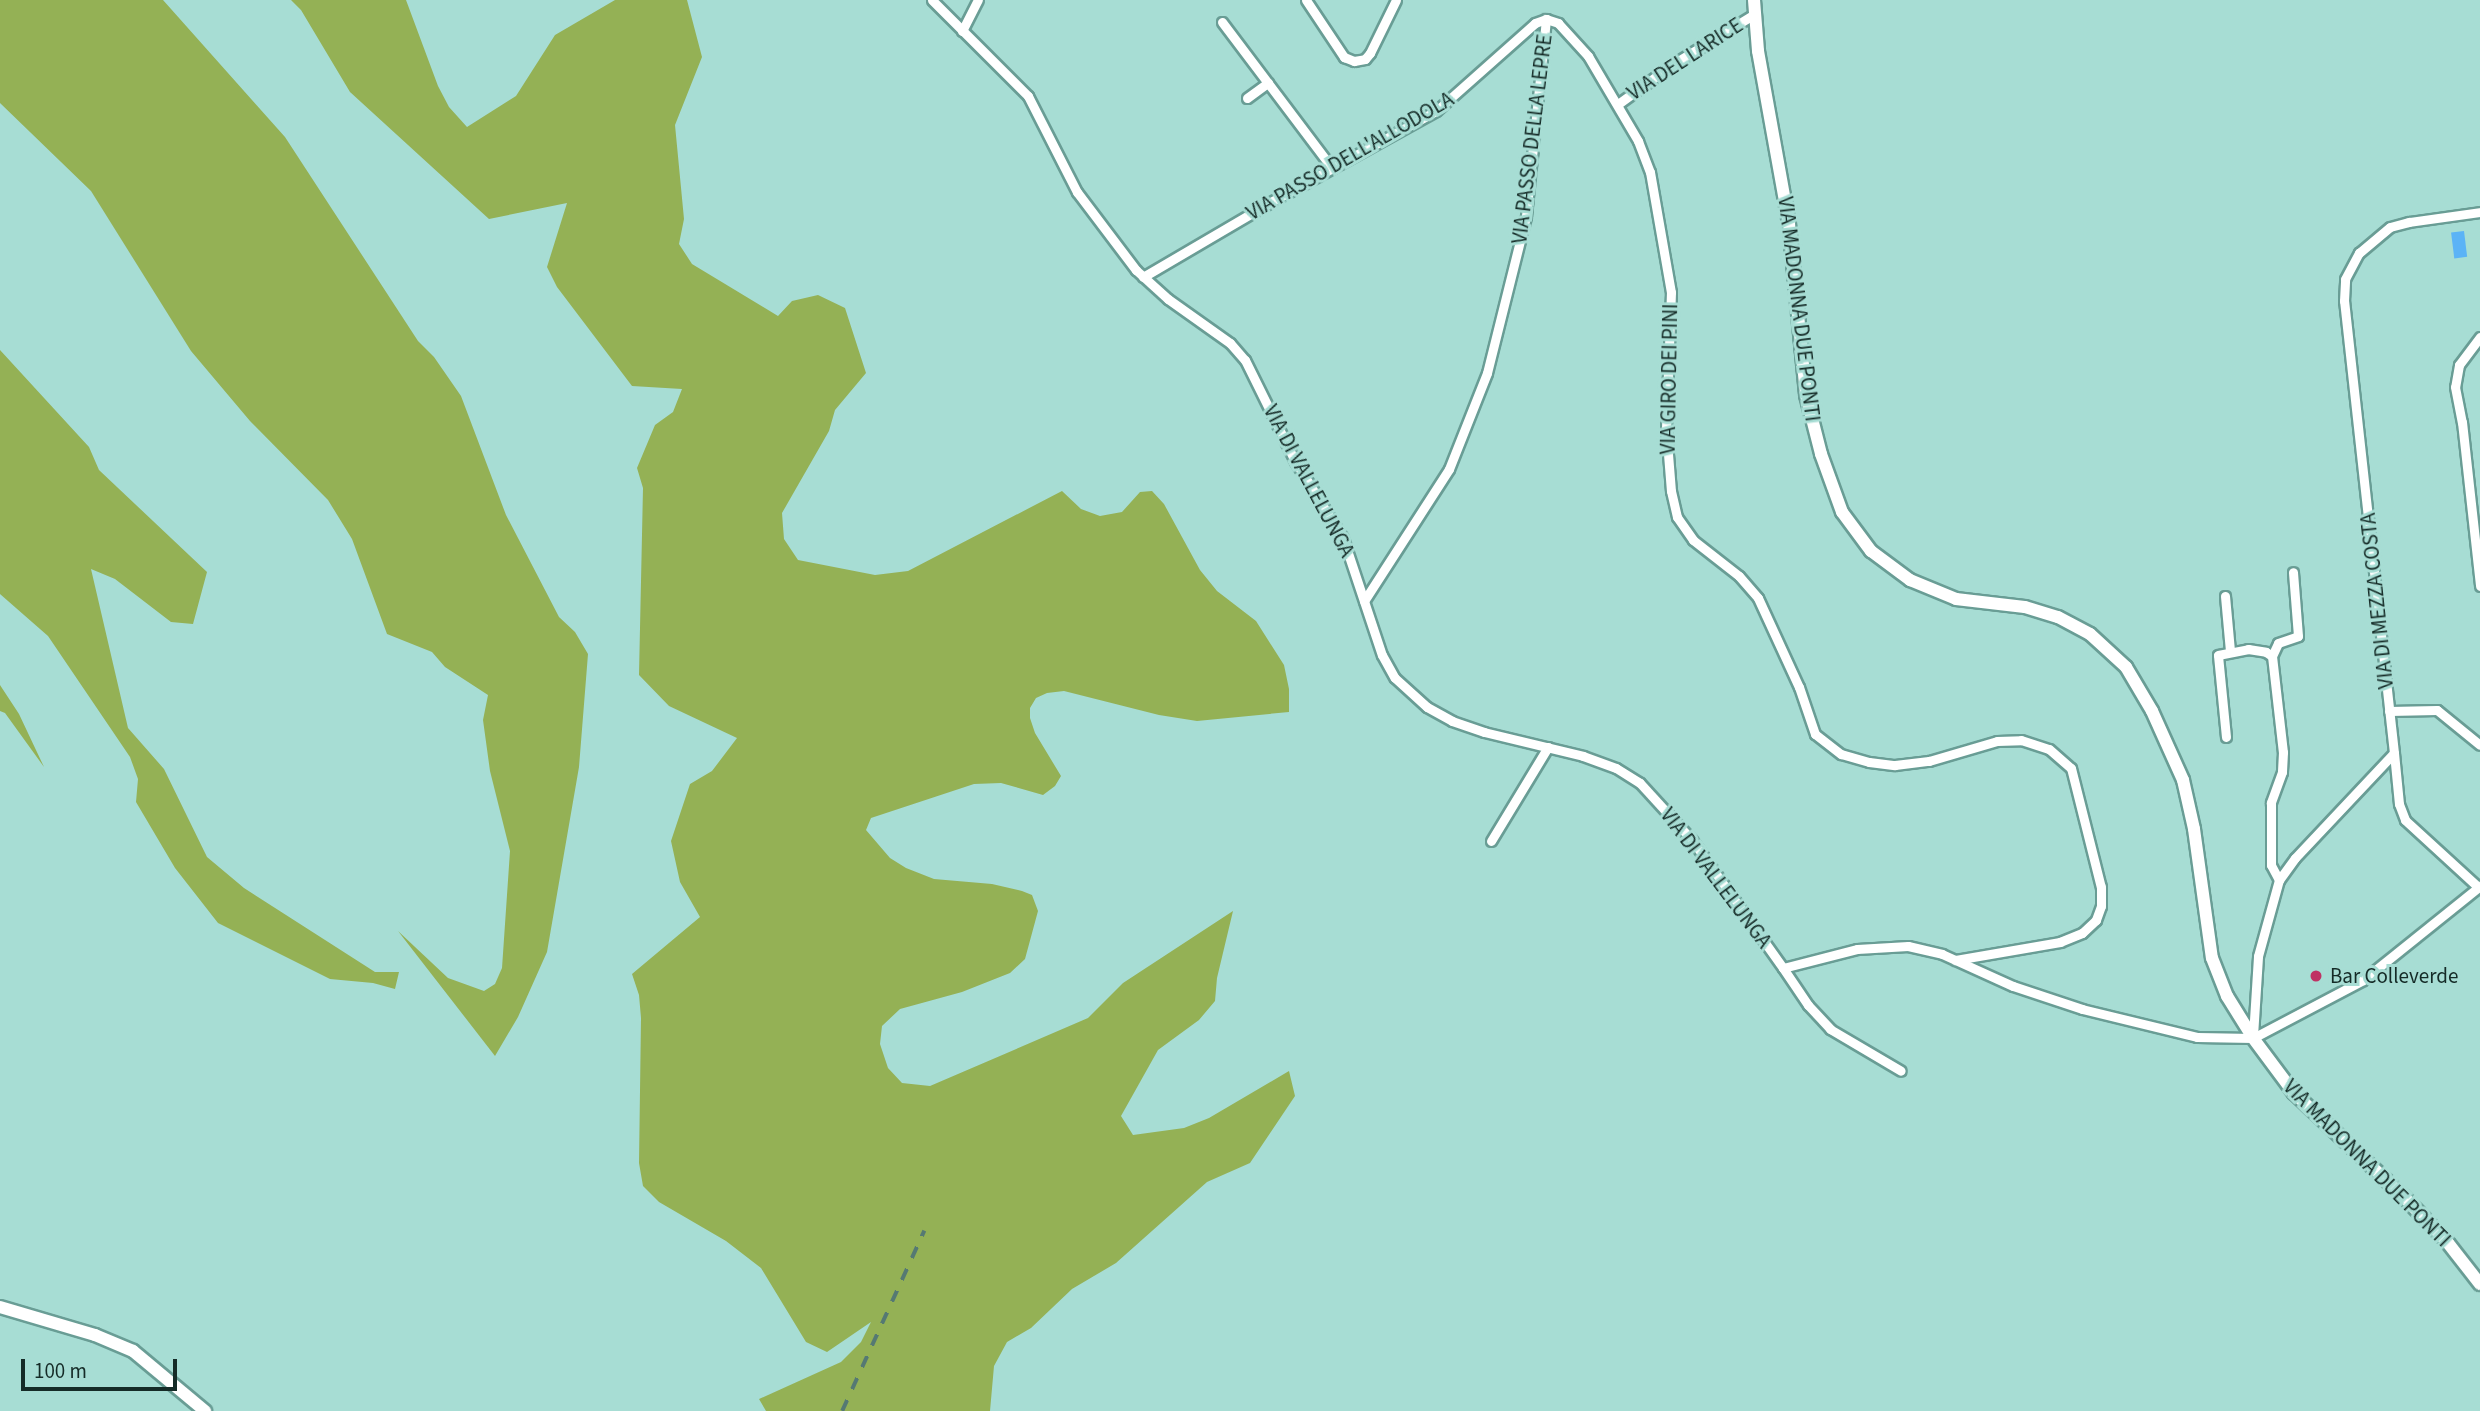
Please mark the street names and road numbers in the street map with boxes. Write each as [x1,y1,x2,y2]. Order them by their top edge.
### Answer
street label: VIA DEL LARICE [1623,12,1747,106]
street label: VIA PASSO DELLA LEPRE [1507,33,1557,245]
street label: VIA PASSO DELL'ALLODOLA [1242,86,1458,226]
street label: VIA MADONNA DUE PONTI [1773,195,1825,423]
street label: VIA GIRO DEI PINI [1655,303,1683,455]
street label: VIA DI VALLELUNGA [1258,400,1360,562]
street label: VIA DI MEZZA COSTA [2355,512,2399,690]
street label: VIA DI VALLELUNGA [1655,803,1777,953]
street label: VIA MADONNA DUE PONTI [2278,1074,2456,1252]

